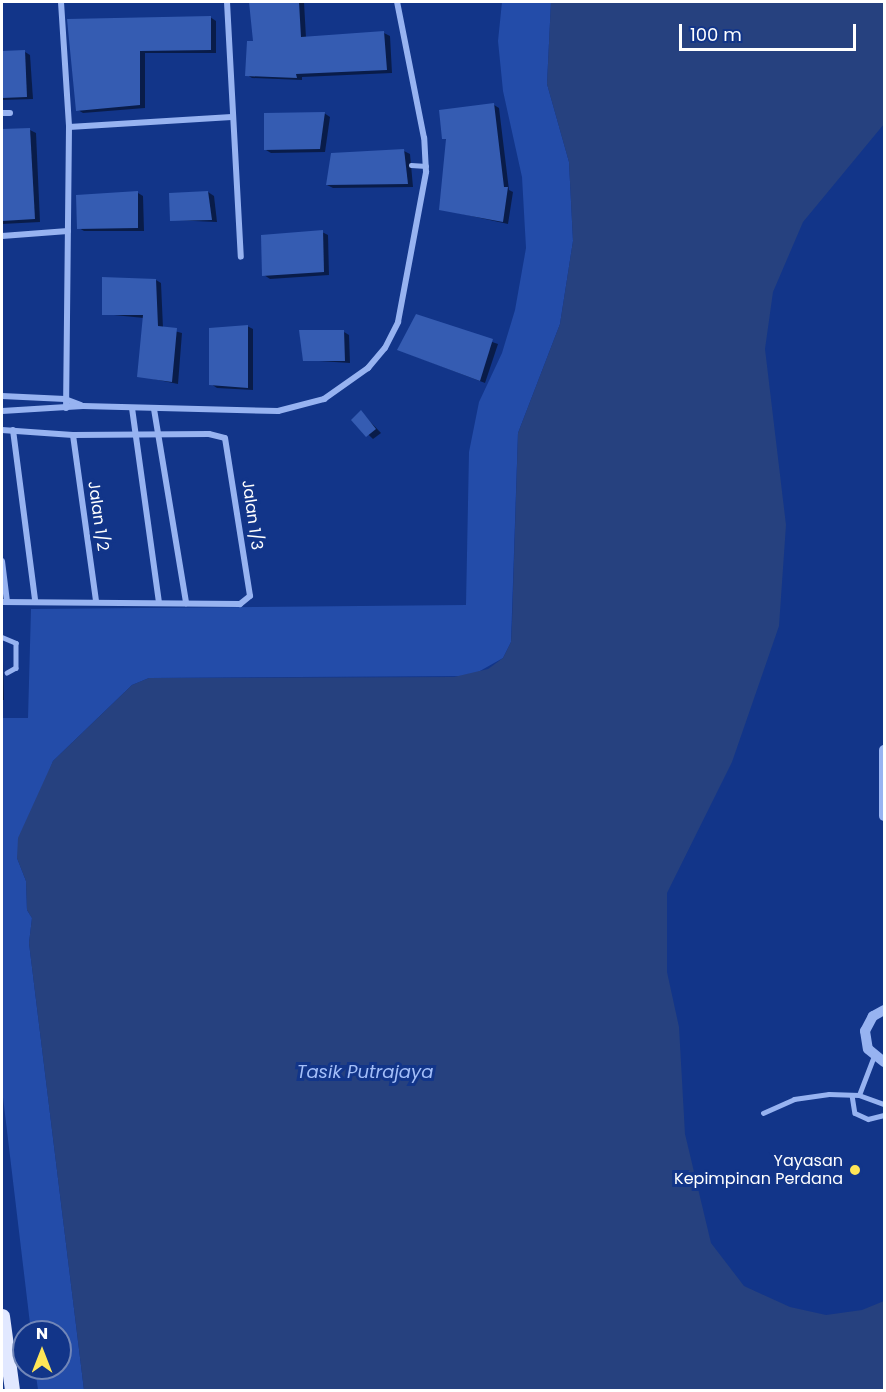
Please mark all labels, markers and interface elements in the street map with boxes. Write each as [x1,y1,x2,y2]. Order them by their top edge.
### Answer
scale bar [682,12,859,50]
text: 100 m [690,22,742,47]
street label: Jalan 1/3 [238,479,266,551]
street label: Jalan 1/2 [84,480,112,552]
water label: Tasik Putrajaya [297,1061,433,1083]
place label: Yayasan Kepimpinan Perdana [674,1151,843,1189]
marker: Yayasan Kepimpinan Perdana [848,1163,862,1177]
north arrow [12,1320,72,1380]
text: N [36,1322,48,1345]

